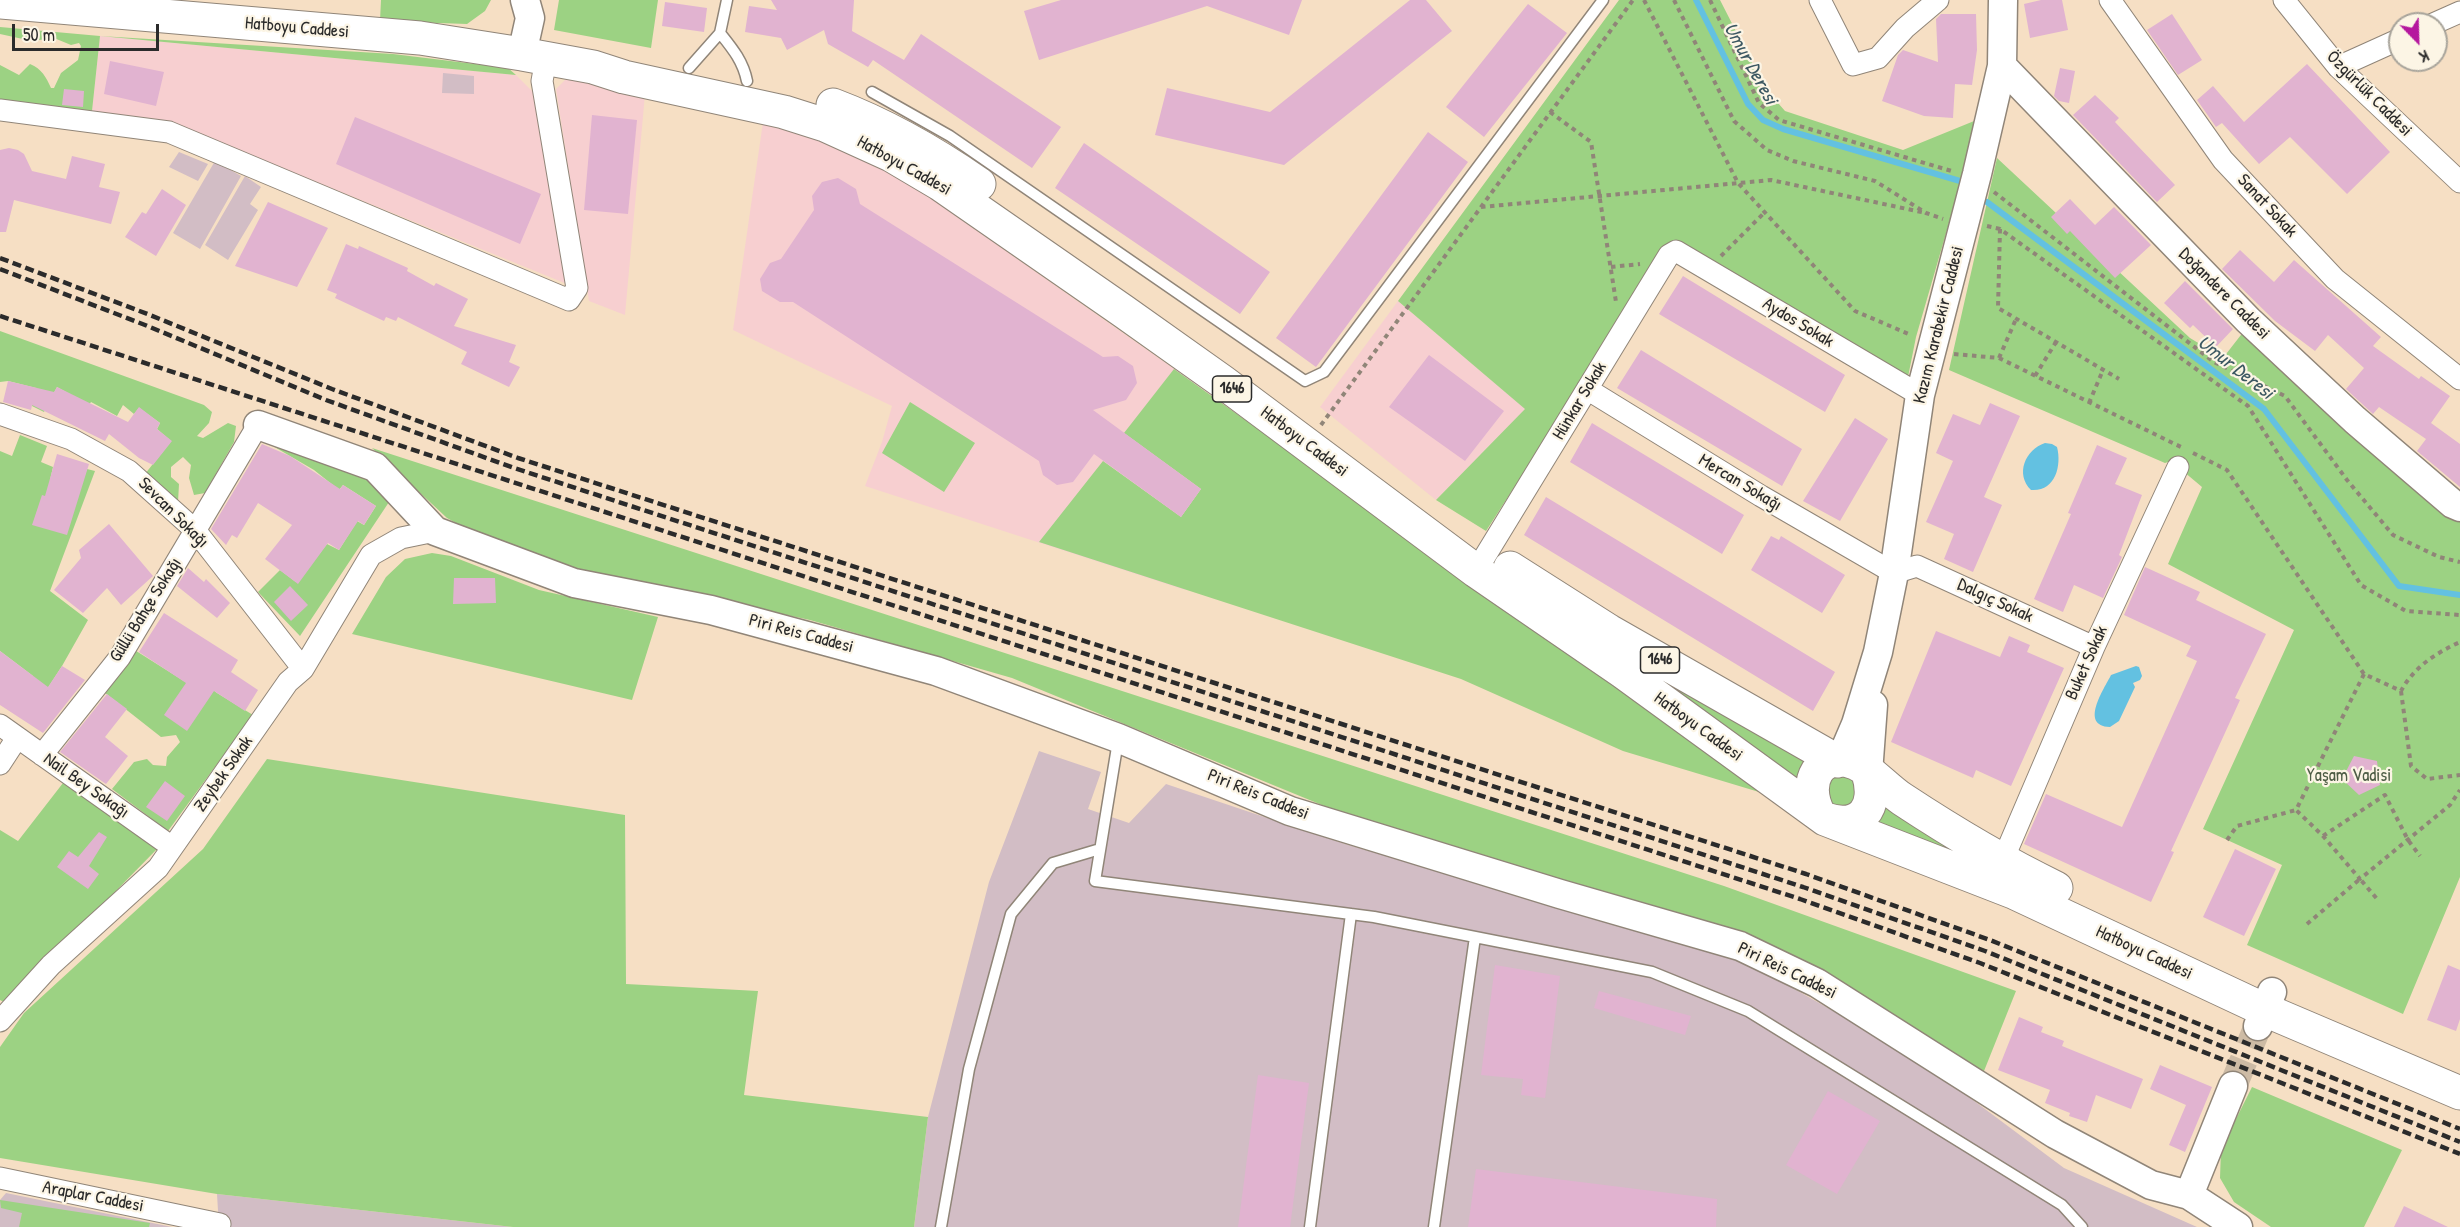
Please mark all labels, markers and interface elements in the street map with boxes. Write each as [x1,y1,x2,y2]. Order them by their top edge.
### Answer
scale bar [15,12,162,50]
north arrow [2388,12,2448,72]
street label: Hatboyu Caddesi [244,13,350,43]
water label: Umur Deresi [1718,19,1782,109]
text: 50 m [23,22,55,47]
text: K [2416,45,2432,68]
street label: Özgürlük Caddesi [2322,47,2416,141]
street label: Hatboyu Caddesi [853,131,955,201]
street label: Sanat Sokak [2232,170,2302,242]
street label: Kazım Karabekir Caddesi [1909,244,1969,406]
street label: Doğandere Caddesi [2174,244,2274,344]
street label: Aydos Sokak [1758,293,1838,353]
water label: Umur Deresi [2192,331,2278,405]
street label: Hünkar Sokak [1548,358,1612,444]
road number: 1646 [1212,376,1252,402]
street label: Hatboyu Caddesi [1256,402,1352,482]
street label: Mercan Sokağı [1694,450,1786,516]
street label: Sevcan Sokağı [133,473,213,553]
street label: Güllü Bahçe Sokağı [105,554,187,666]
street label: Dalgıç Sokak [1954,574,2036,628]
street label: Piri Reis Caddesi [746,610,856,658]
street label: Buket Sokak [2061,623,2113,703]
road number: 1646 [1640,647,1680,673]
street label: Hatboyu Caddesi [1649,688,1747,766]
street label: Zeybek Sokak [190,732,258,816]
street label: Nail Bey Sokağı [39,749,133,823]
street label: Piri Reis Caddesi [1204,765,1312,825]
park label: Yaşam Vadisi [2307,765,2391,787]
street label: Hatboyu Caddesi [2092,921,2196,985]
street label: Piri Reis Caddesi [1734,938,1840,1004]
street label: Araplar Caddesi [41,1177,145,1217]

